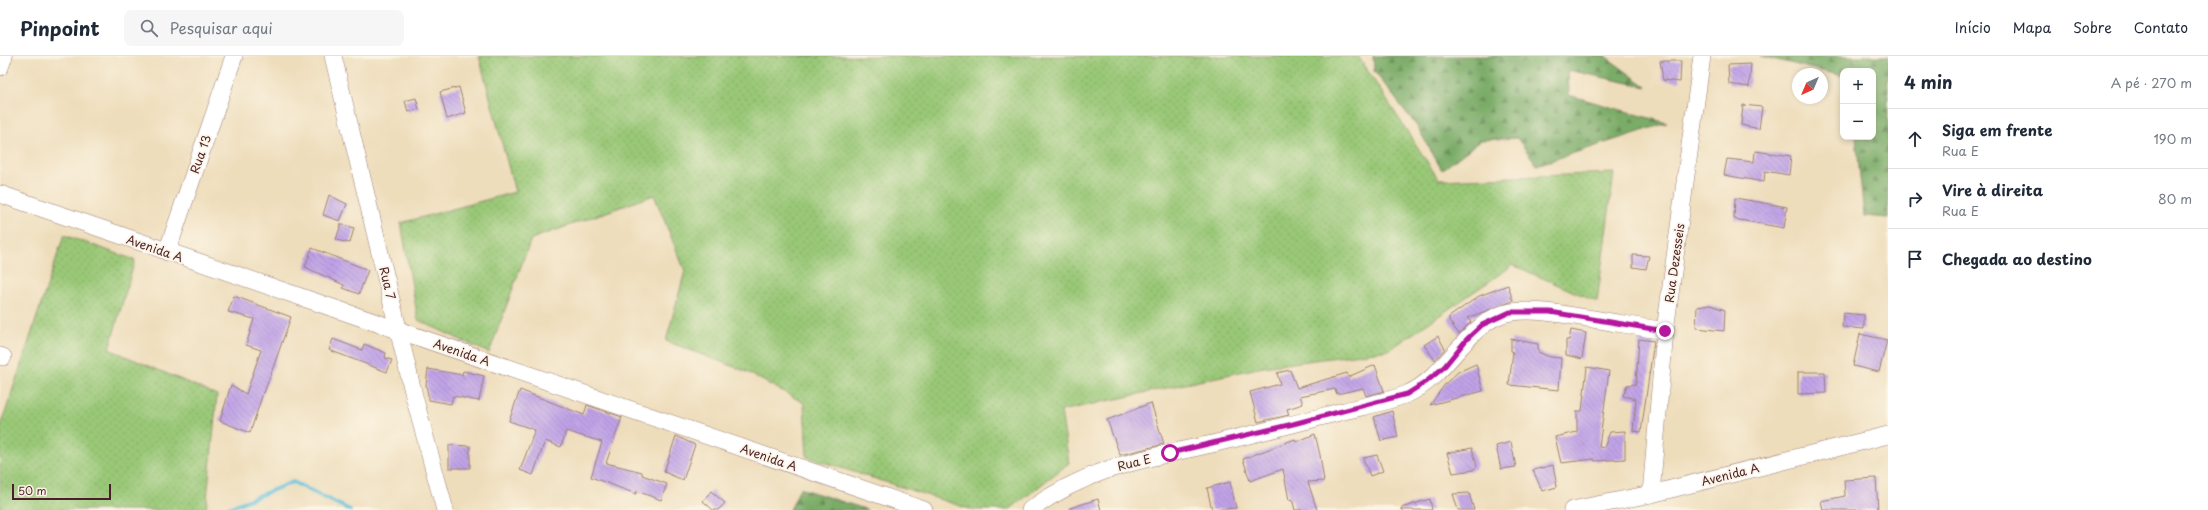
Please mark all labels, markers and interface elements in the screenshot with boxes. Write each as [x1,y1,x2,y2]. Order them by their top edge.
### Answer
search box [124,10,404,46]
text: Pinpoint [20,14,100,42]
text: Pesquisar aqui [170,16,273,39]
icon: search [138,17,160,39]
text: Início [1955,17,1991,38]
text: Mapa [2013,17,2051,38]
text: Sobre [2073,17,2112,38]
text: Contato [2134,17,2188,38]
north arrow [1792,68,1828,104]
map controls [1840,68,1876,140]
button: + [1840,68,1876,104]
text: 4 min [1904,69,1952,95]
text: A pé · 270 m [2111,73,2192,92]
button: − [1840,104,1876,140]
text: Siga em frente [1942,118,2052,141]
icon: ahead [1904,128,1926,150]
text: 190 m [2153,129,2192,148]
street label: Rua 13 [185,132,215,176]
text: Rua E [1942,141,1979,160]
text: Vire à direita [1942,178,2043,201]
icon: right [1904,188,1926,210]
text: 80 m [2158,189,2192,208]
text: Rua E [1942,201,1979,220]
street label: Rua Dezesseis [1660,222,1689,304]
street label: Avenida A [124,230,186,266]
text: Chegada ao destino [1942,247,2092,270]
icon: arrive [1904,248,1926,270]
street label: Rua 7 [375,265,401,301]
route end [1656,322,1674,340]
street label: Avenida A [431,334,493,370]
street label: Avenida A [738,439,800,475]
route start [1161,444,1179,462]
street label: Rua E [1115,449,1153,475]
street label: Avenida A [1699,458,1761,490]
scale bar [12,482,111,501]
text: 50 m [18,482,47,499]

